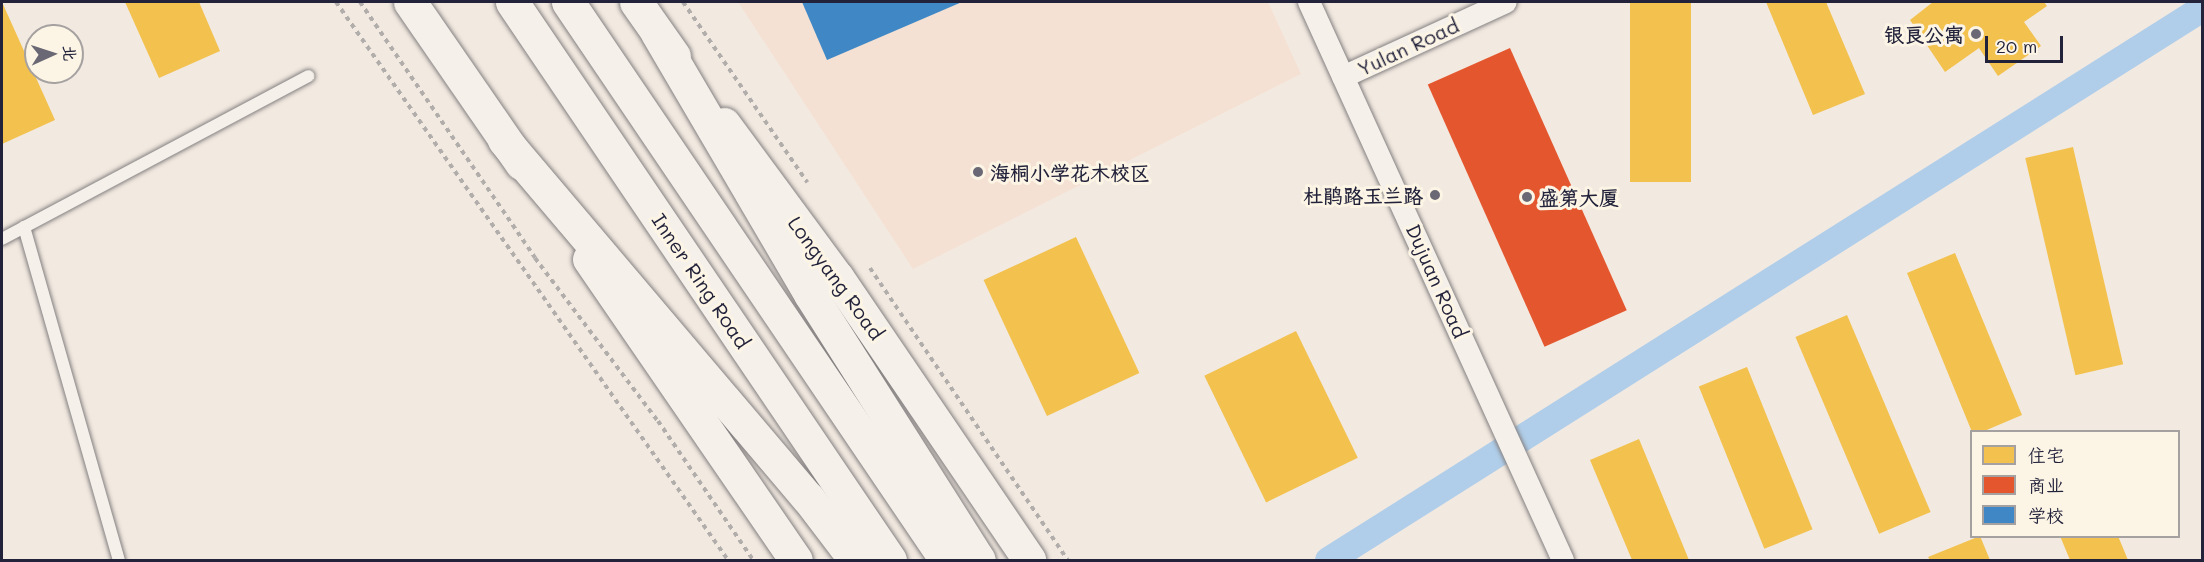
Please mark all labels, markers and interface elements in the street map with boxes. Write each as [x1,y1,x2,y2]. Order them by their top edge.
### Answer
street label: Yulan Road [1354,13,1462,81]
place label: 银良公寓 [1884,22,1964,46]
north arrow [24,24,84,84]
scale bar [1988,24,2066,62]
marker: 银良公寓 [1969,27,1983,41]
text: 20 m [1996,34,2037,58]
text: 北 [60,45,81,62]
place label: 海桐小学花木校区 [990,160,1150,184]
marker: 海桐小学花木校区 [971,165,985,179]
place label: 杜鹃路玉兰路 [1303,183,1423,207]
place label: 盛第大厦 [1539,185,1619,209]
marker: 杜鹃路玉兰路 [1428,188,1442,202]
marker: 盛第大厦 [1520,190,1534,204]
street label: Inner Ring Road [647,209,755,353]
street label: Longyang Road [783,212,889,344]
street label: Dujuan Road [1401,220,1473,342]
legend [1970,430,2180,538]
text: 住宅 [2028,443,2064,467]
text: 商业 [2028,473,2064,497]
text: 学校 [2028,503,2064,527]

